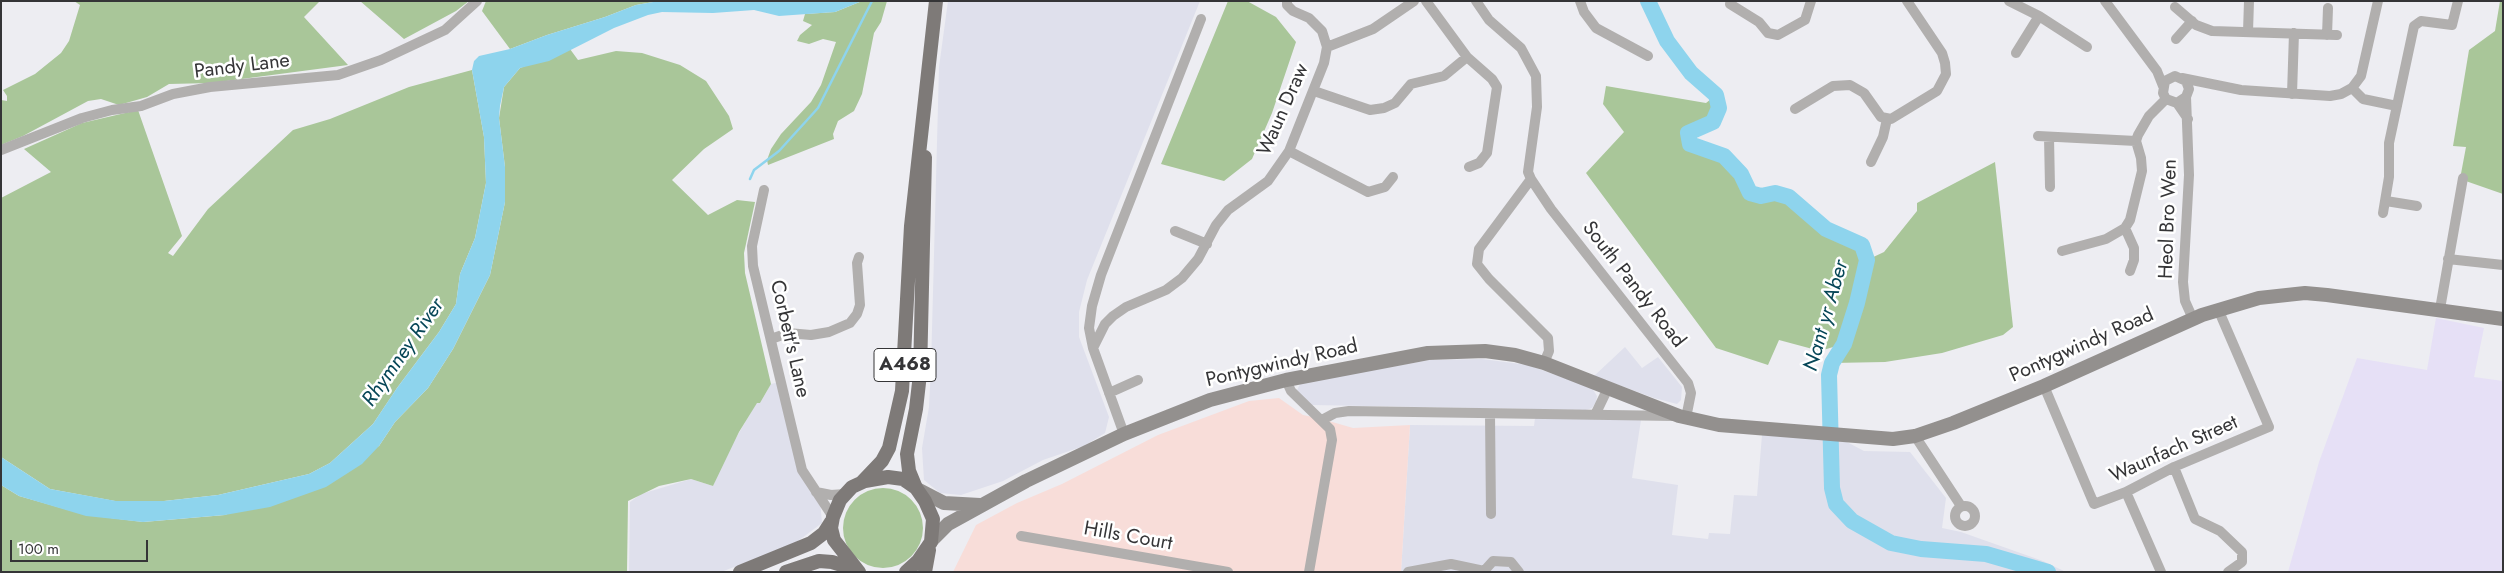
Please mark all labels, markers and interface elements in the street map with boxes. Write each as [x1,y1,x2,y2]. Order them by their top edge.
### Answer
street label: Pandy Lane [193,49,291,85]
street label: Waun Draw [1253,60,1315,160]
street label: Heol Bro Wen [2155,159,2183,279]
street label: South Pandy Road [1576,217,1690,353]
water label: Nant yr Aber [1799,258,1855,374]
street label: Corbett's Lane [764,278,814,400]
water label: Rhymney River [358,294,450,412]
street label: Pontygwindy Road [2006,303,2158,389]
street label: Pontygwindy Road [1204,335,1360,393]
road number: A468 [874,348,936,382]
street label: Waunfach Street [2106,411,2242,489]
street label: Hills Court [1082,517,1174,557]
scale bar [12,530,150,562]
text: 100 m [18,538,59,560]

